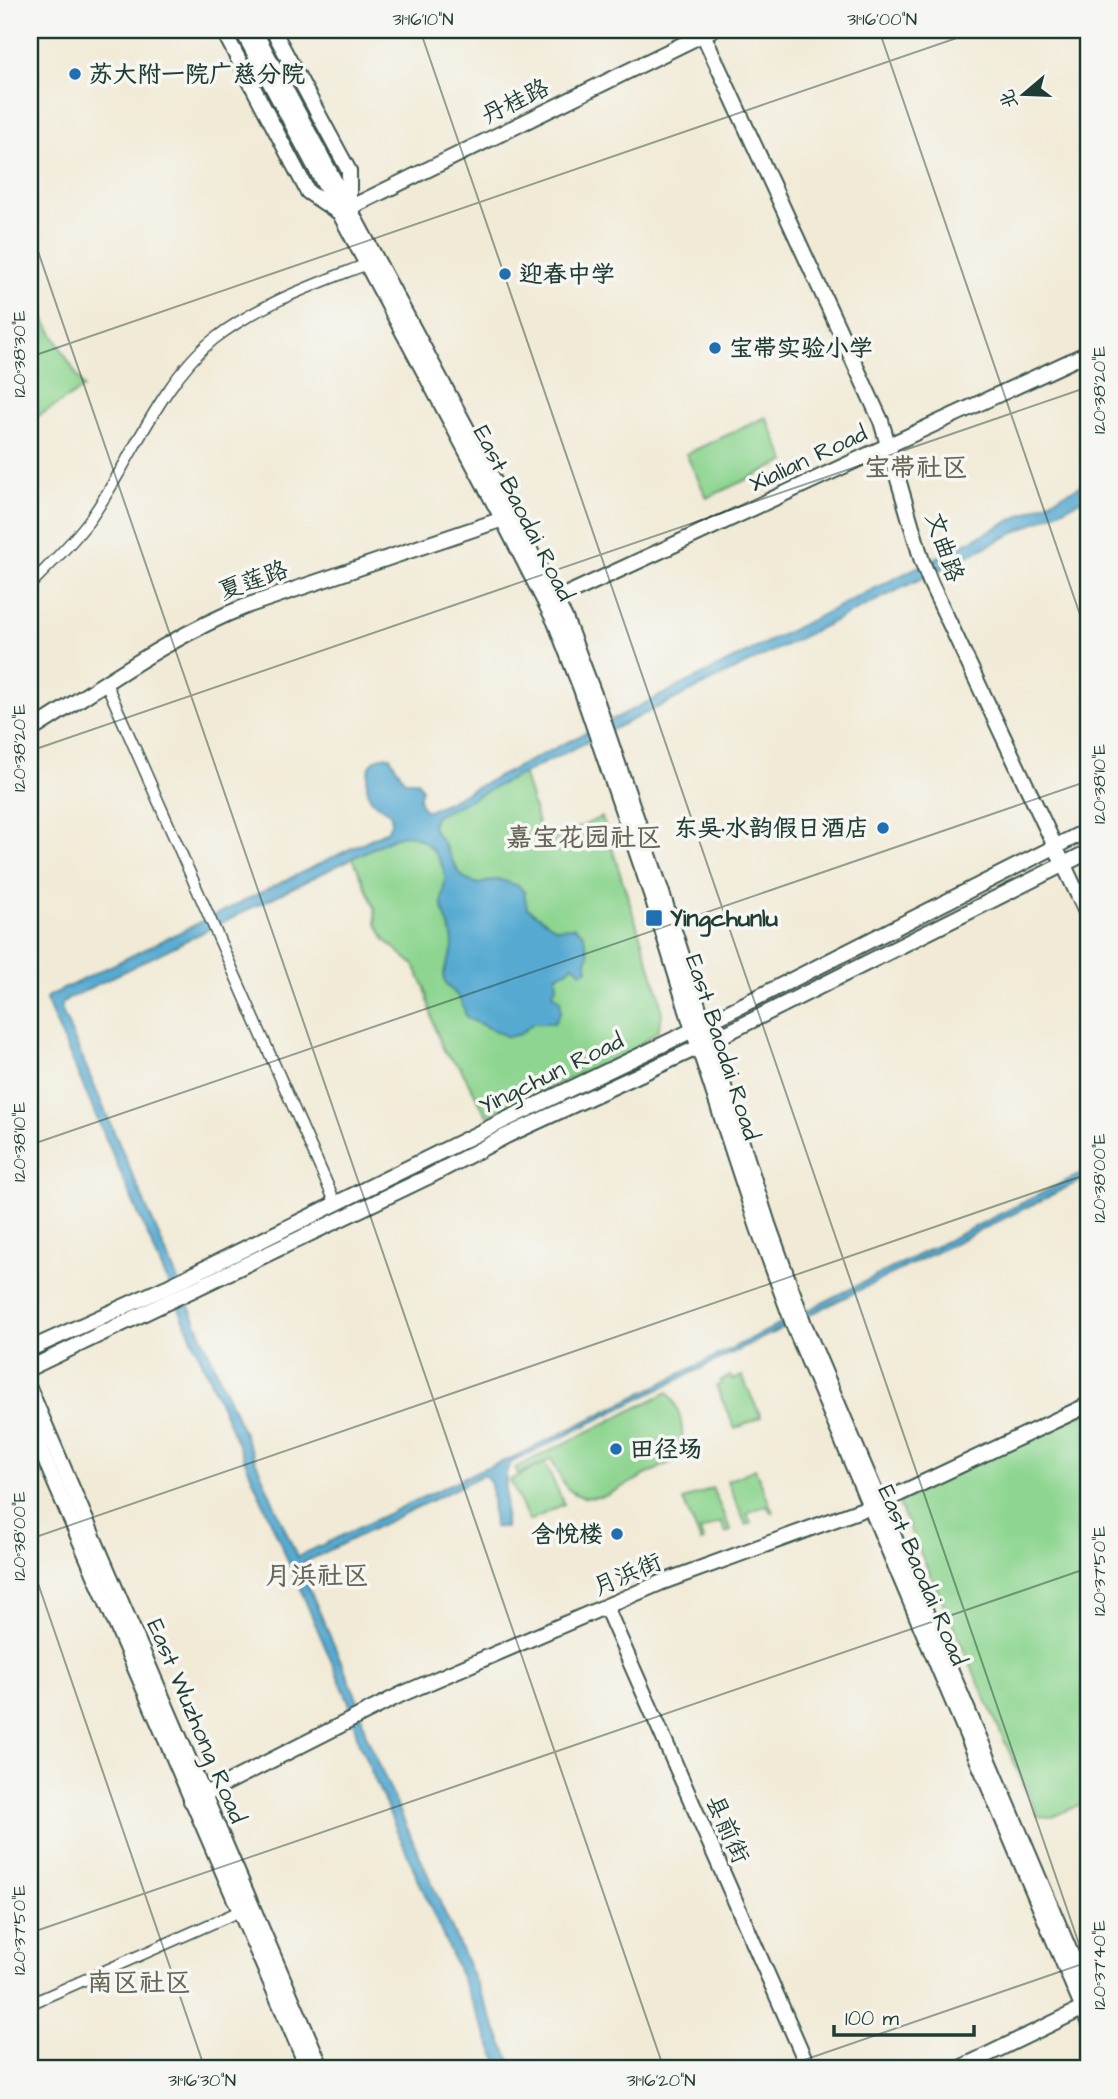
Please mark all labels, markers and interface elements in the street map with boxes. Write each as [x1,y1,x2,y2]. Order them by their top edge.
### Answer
text: 31°16'10"N [392,7,454,32]
text: 31°16'00"N [847,7,917,32]
place label: 苏大附一院广慈分院 [89,58,305,92]
north arrow [988,60,1058,130]
marker: 苏大附一院广慈分院 [67,66,83,82]
street label: 丹桂路 [476,71,555,133]
text: 北 [993,86,1025,112]
place label: 迎春中学 [519,258,615,292]
marker: 迎春中学 [497,266,513,282]
text: 120°38'30"E [7,310,32,398]
place label: 宝带实验小学 [729,332,873,366]
marker: 宝带实验小学 [707,340,723,356]
text: 120°38'20"E [1087,346,1112,434]
street label: Xialian Road [744,417,873,501]
street label: East Baodai Road [464,420,582,607]
district label: 宝带社区 [864,450,968,486]
street label: 文曲路 [916,508,972,587]
street label: 夏莲路 [214,553,293,609]
text: 120°38'20"E [7,704,32,792]
text: 120°38'10"E [1087,744,1112,824]
place label: 东吴·水韵假日酒店 [674,812,869,846]
district label: 嘉宝花园社区 [506,820,662,856]
marker: 东吴·水韵假日酒店 [875,820,891,836]
place label: Yingchunlu [670,902,778,937]
marker: Yingchunlu [644,908,664,928]
street label: East Baodai Road [676,950,768,1145]
street label: Yingchun Road [474,1024,630,1124]
text: 120°38'10"E [7,1102,32,1182]
text: 120°38'00"E [1087,1133,1112,1223]
place label: 田径场 [630,1433,702,1467]
marker: 田径场 [608,1441,624,1457]
street label: East Baodai Road [869,1480,976,1671]
text: 120°38'00"E [7,1491,32,1581]
place label: 含悦楼 [531,1518,603,1552]
marker: 含悦楼 [609,1526,625,1542]
text: 120°37'50"E [1087,1526,1112,1616]
street label: 月浜街 [588,1545,667,1605]
district label: 月浜社区 [265,1558,369,1594]
street label: East Wuzhong Road [137,1614,254,1829]
street label: 县前街 [697,1790,757,1869]
text: 120°37'50"E [7,1885,32,1975]
text: 120°37'40"E [1087,1920,1112,2010]
district label: 南区社区 [87,1965,191,2001]
scale bar [834,1994,974,2038]
text: 100 m [845,2004,900,2033]
text: 31°16'30"N [168,2068,236,2093]
text: 31°16'20"N [626,2068,696,2093]

